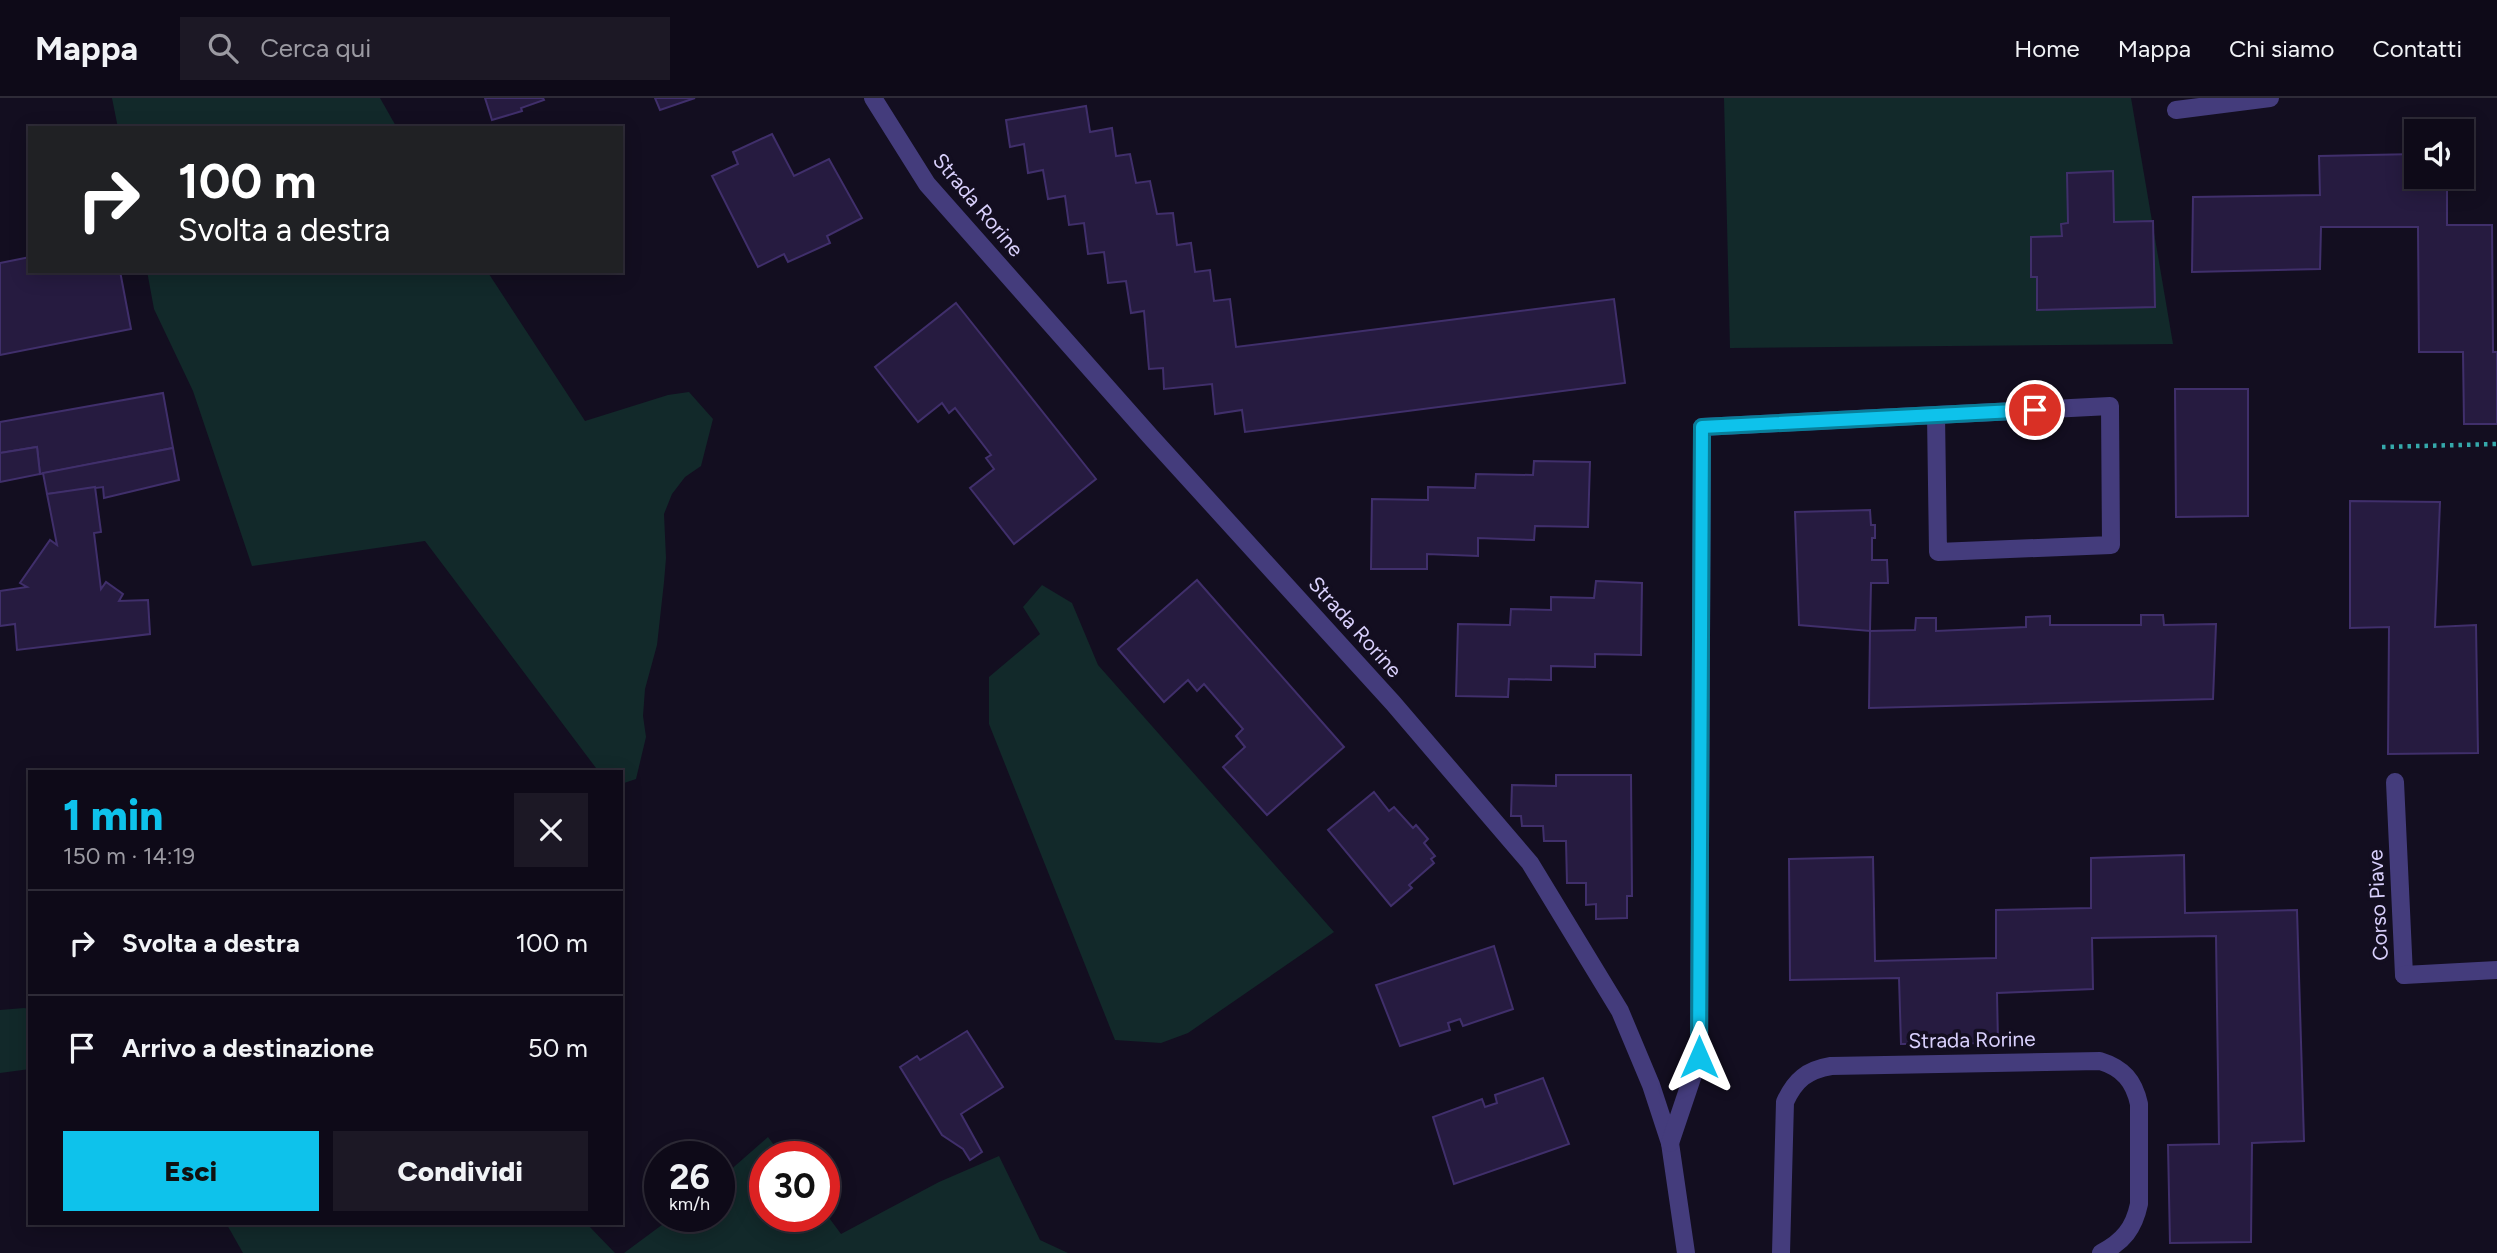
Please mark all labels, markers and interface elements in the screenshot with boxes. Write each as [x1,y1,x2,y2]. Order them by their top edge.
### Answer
search box [180,17,670,80]
text: Mappa [35,29,138,68]
icon: search [204,29,242,67]
text: Cerca qui [260,32,371,64]
text: Home [2014,34,2080,63]
text: Mappa [2118,34,2191,63]
text: Chi siamo [2229,34,2334,63]
text: Contatti [2372,34,2462,63]
map controls [2404,119,2474,189]
button: sound [2404,119,2474,189]
street label: Strada Rorine [928,148,1029,261]
text: 100 m [178,151,317,210]
icon: right [63,154,154,245]
text: Svolta a destra [178,211,390,249]
pin [2005,380,2065,440]
icon: arrive [2016,391,2054,429]
street label: Strada Rorine [1303,571,1407,682]
text: 1 min [63,790,163,841]
button: close [514,793,588,867]
text: 150 m · 14:19 [63,842,195,870]
street label: Corso Piave [2362,849,2393,961]
icon: right [63,924,101,962]
text: Svolta a destra [122,927,300,959]
text: 100 m [515,927,588,959]
position arrow [1662,1020,1736,1094]
street label: Strada Rorine [1908,1026,2036,1053]
icon: arrive [63,1029,101,1067]
text: Arrivo a destinazione [122,1032,374,1064]
text: 50 m [528,1032,588,1064]
button: Esci [63,1131,319,1211]
button: Condividi [333,1131,588,1211]
speed limit sign: 30 [749,1141,840,1232]
text: 26 [669,1156,710,1198]
text: km/h [669,1193,710,1215]

